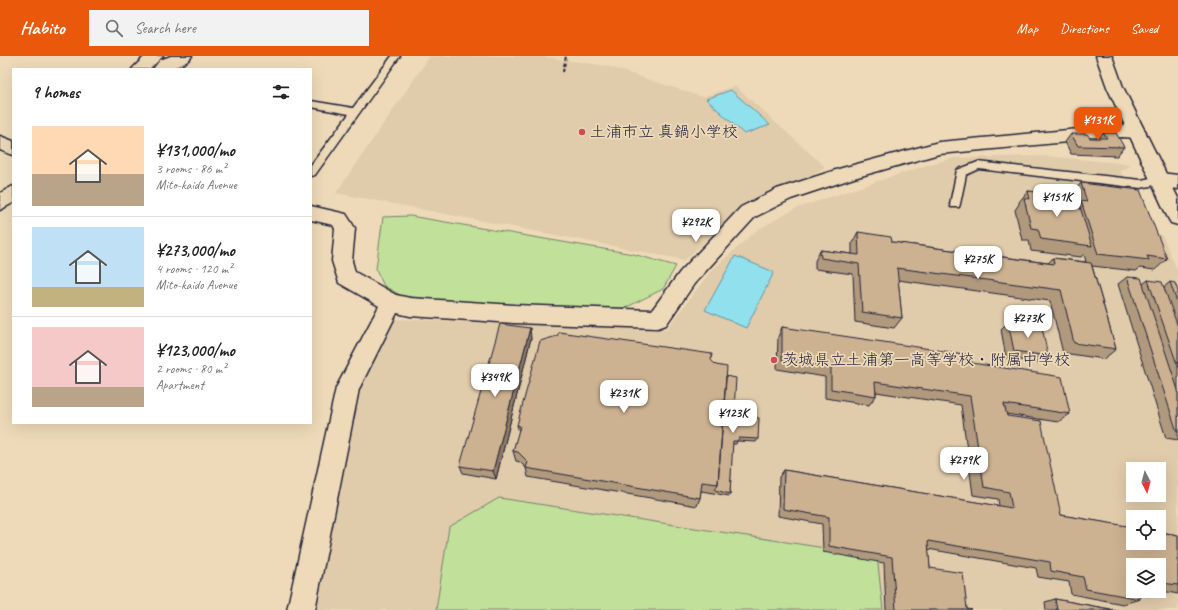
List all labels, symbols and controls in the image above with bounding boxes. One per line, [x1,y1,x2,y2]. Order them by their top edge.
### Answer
search box [89,10,369,46]
text: Habito [20,16,65,40]
icon: search [103,17,125,39]
text: Search here [135,19,196,38]
text: Map [1017,20,1038,37]
text: Directions [1060,20,1109,37]
text: Saved [1131,20,1158,37]
icon: filters [270,81,292,103]
text: 9 homes [32,82,80,103]
pin: ¥131K [1070,107,1126,141]
text: ¥131K [1083,112,1113,128]
place label: 土浦市立 真鍋小学校 [590,122,738,142]
marker: 土浦市立 真鍋小学校 [577,127,587,137]
text: ¥131,000/mo [156,140,235,161]
icon: home [64,142,112,190]
text: 3 rooms · 86 m² [156,161,226,177]
text: Mito-kaido Avenue [156,177,237,193]
pin: ¥151K [1029,184,1085,218]
text: ¥151K [1042,189,1072,205]
pin: ¥292K [668,209,724,243]
text: ¥292K [681,214,711,230]
text: ¥273,000/mo [156,240,235,261]
icon: home [64,243,112,291]
pin: ¥275K [950,246,1006,280]
text: ¥275K [963,251,993,267]
text: 4 rooms · 120 m² [156,261,232,277]
text: Mito-kaido Avenue [156,277,237,293]
pin: ¥273K [1000,305,1056,339]
text: ¥273K [1013,310,1043,326]
text: ¥123,000/mo [156,340,235,361]
icon: home [64,343,112,391]
place label: 茨城県立土浦第一高等学校・附属中学校 [782,350,1070,370]
marker: 茨城県立土浦第一高等学校・附属中学校 [769,355,779,365]
text: 2 rooms · 80 m² [156,361,226,377]
pin: ¥349K [467,364,523,398]
text: ¥349K [480,369,510,385]
text: Apartment [156,377,204,393]
pin: ¥231K [596,380,652,414]
text: ¥231K [609,385,639,401]
pin: ¥123K [705,400,761,434]
text: ¥123K [718,405,748,421]
pin: ¥279K [936,447,992,481]
text: ¥279K [949,452,979,468]
north arrow [1126,462,1166,502]
map controls [1126,462,1166,598]
button: locate [1126,510,1166,550]
button: layers [1126,558,1166,598]

